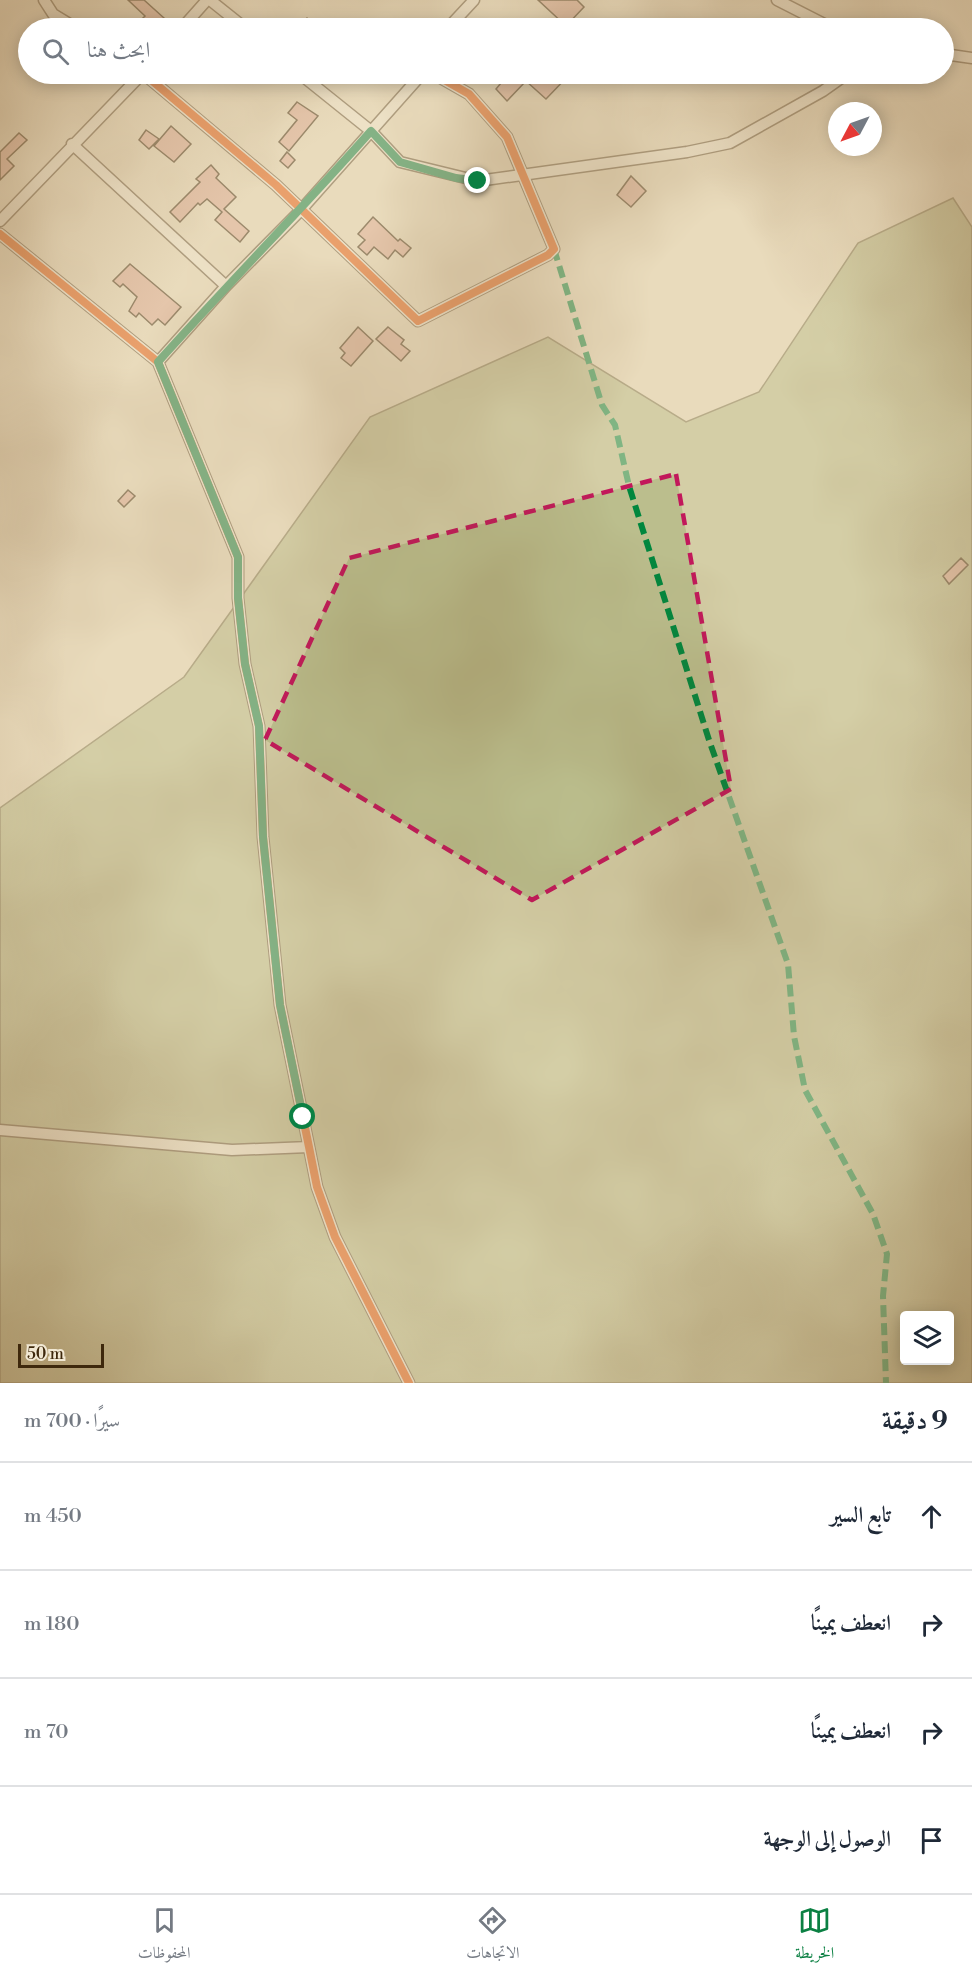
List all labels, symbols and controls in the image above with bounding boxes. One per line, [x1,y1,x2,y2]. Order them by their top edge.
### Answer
search box [18,18,954,84]
icon: search [39,35,72,68]
text: ابحث هنا [87,37,150,64]
north arrow [828,102,882,156]
route end [464,167,490,193]
route start [289,1103,315,1129]
map controls [900,1311,954,1365]
button: layers [900,1311,954,1365]
scale bar [18,1341,104,1368]
text: 50 m [27,1344,64,1364]
text: 9 دقيقة [882,1405,948,1437]
text: سيرًا · 700 m [24,1409,120,1434]
icon: ahead [915,1500,948,1533]
text: تابع السير [830,1502,891,1529]
text: 450 m [24,1504,82,1529]
icon: right [915,1608,948,1641]
text: انعطف يمينًا [811,1610,891,1637]
text: 180 m [24,1612,79,1637]
icon: right [915,1716,948,1749]
text: انعطف يمينًا [811,1718,891,1745]
text: 70 m [24,1720,69,1745]
icon: arrive [915,1824,948,1857]
text: الوصول إلى الوجهة [763,1826,891,1853]
tab: المحفوظات [138,1904,191,1968]
tab: الاتجاهات [466,1904,520,1968]
tab: الخريطة [795,1904,834,1968]

